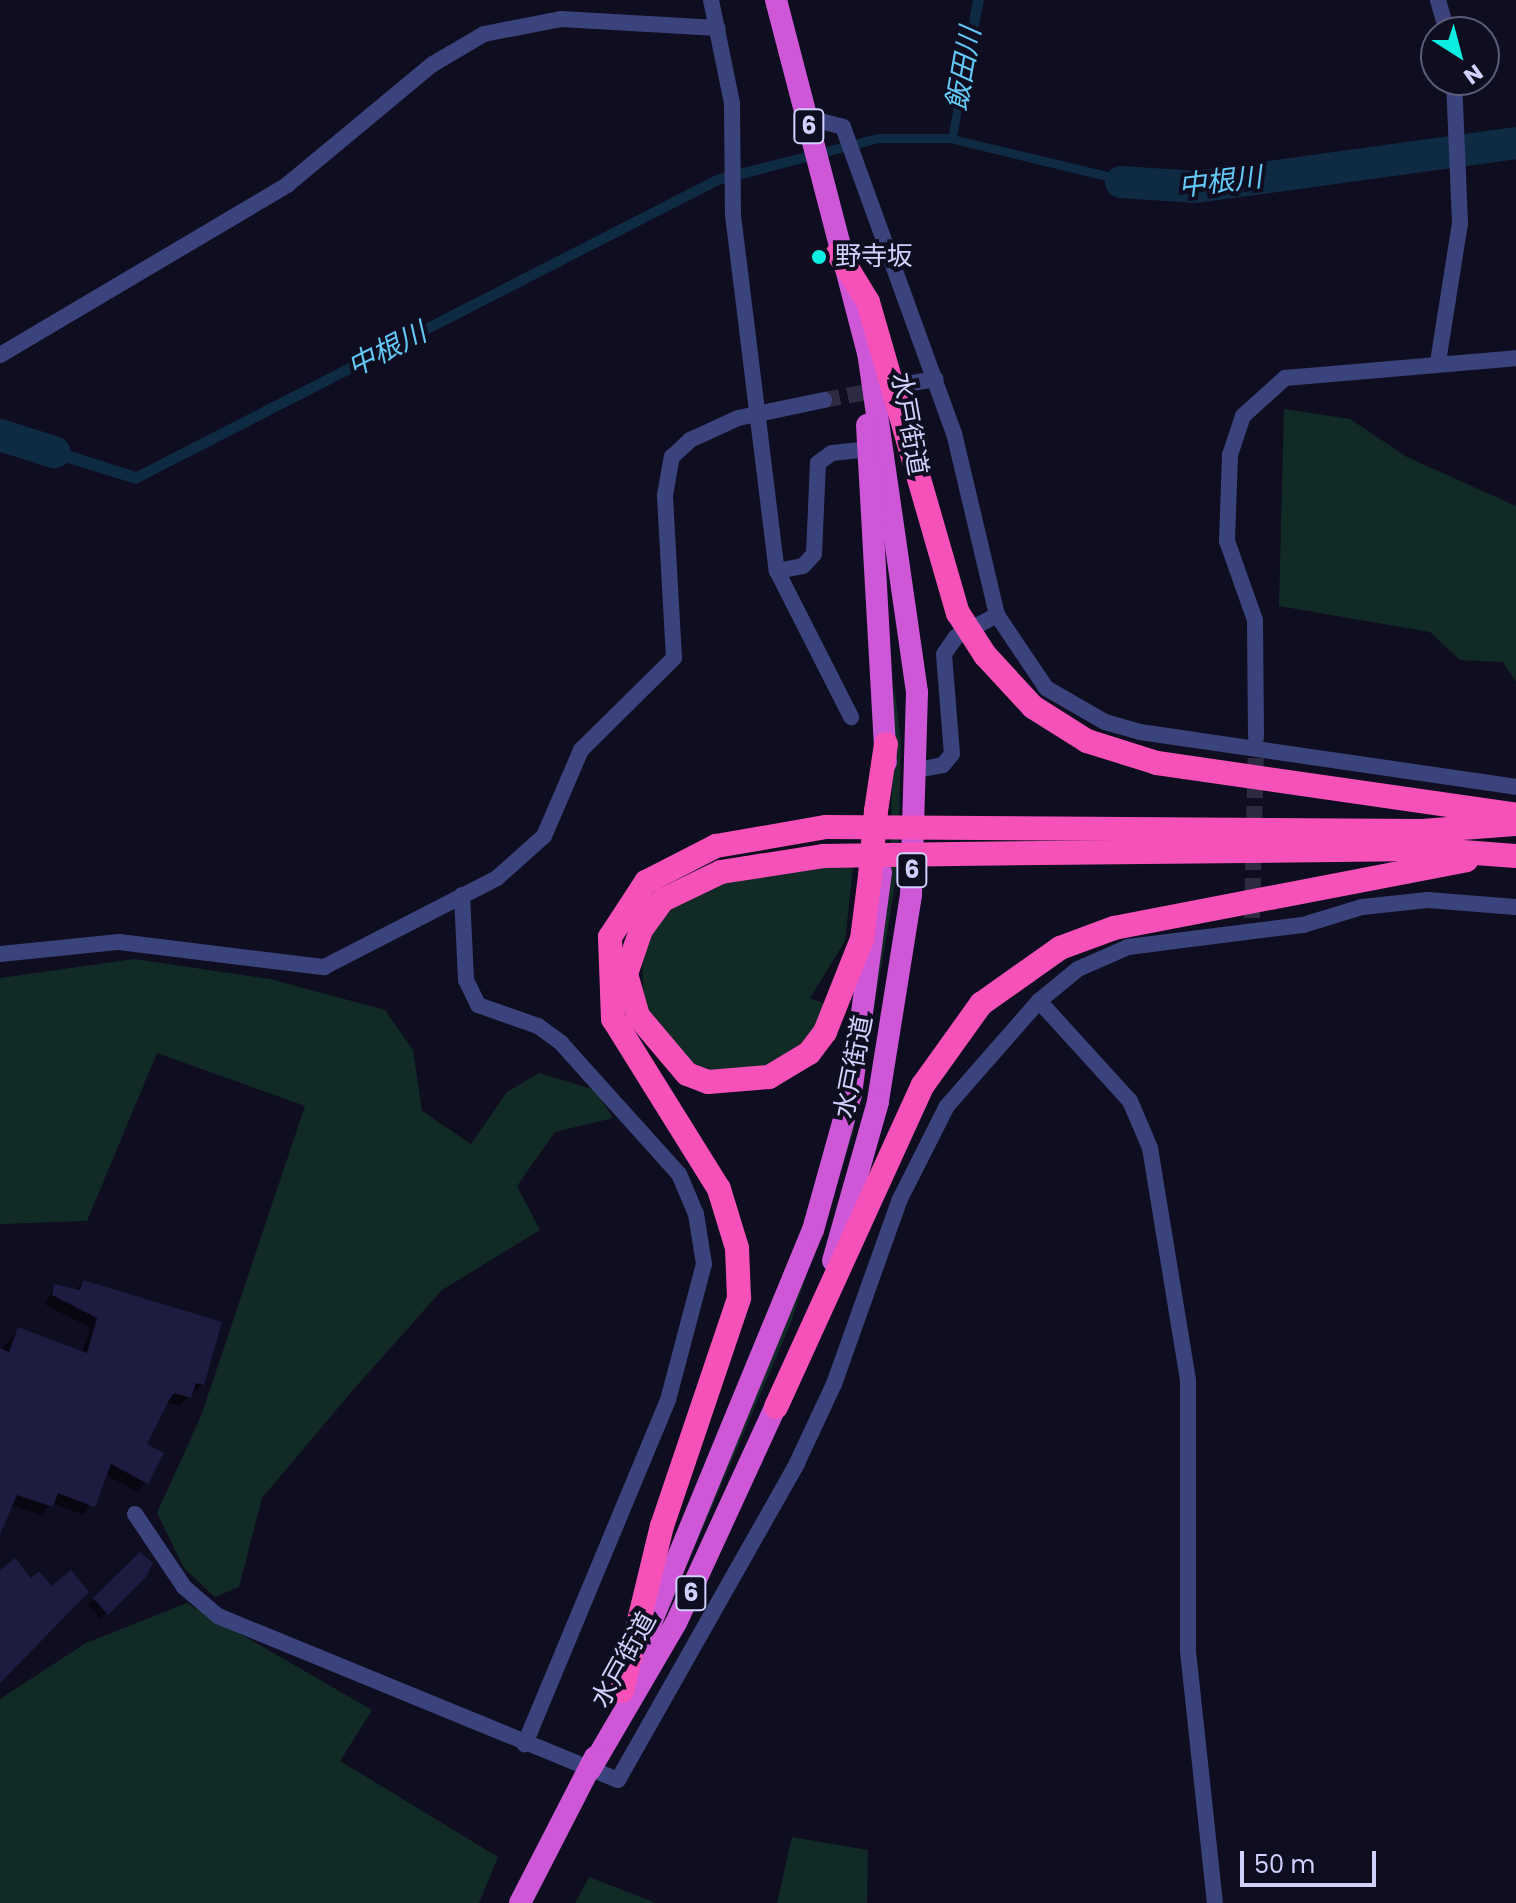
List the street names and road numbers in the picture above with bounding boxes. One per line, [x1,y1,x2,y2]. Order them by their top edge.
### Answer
road number: 6 [793,106,825,146]
street label: 水戸街道 [885,370,933,478]
road number: 6 [896,850,928,890]
street label: 水戸街道 [829,1013,879,1121]
road number: 6 [675,1573,707,1613]
street label: 水戸街道 [585,1607,663,1713]

